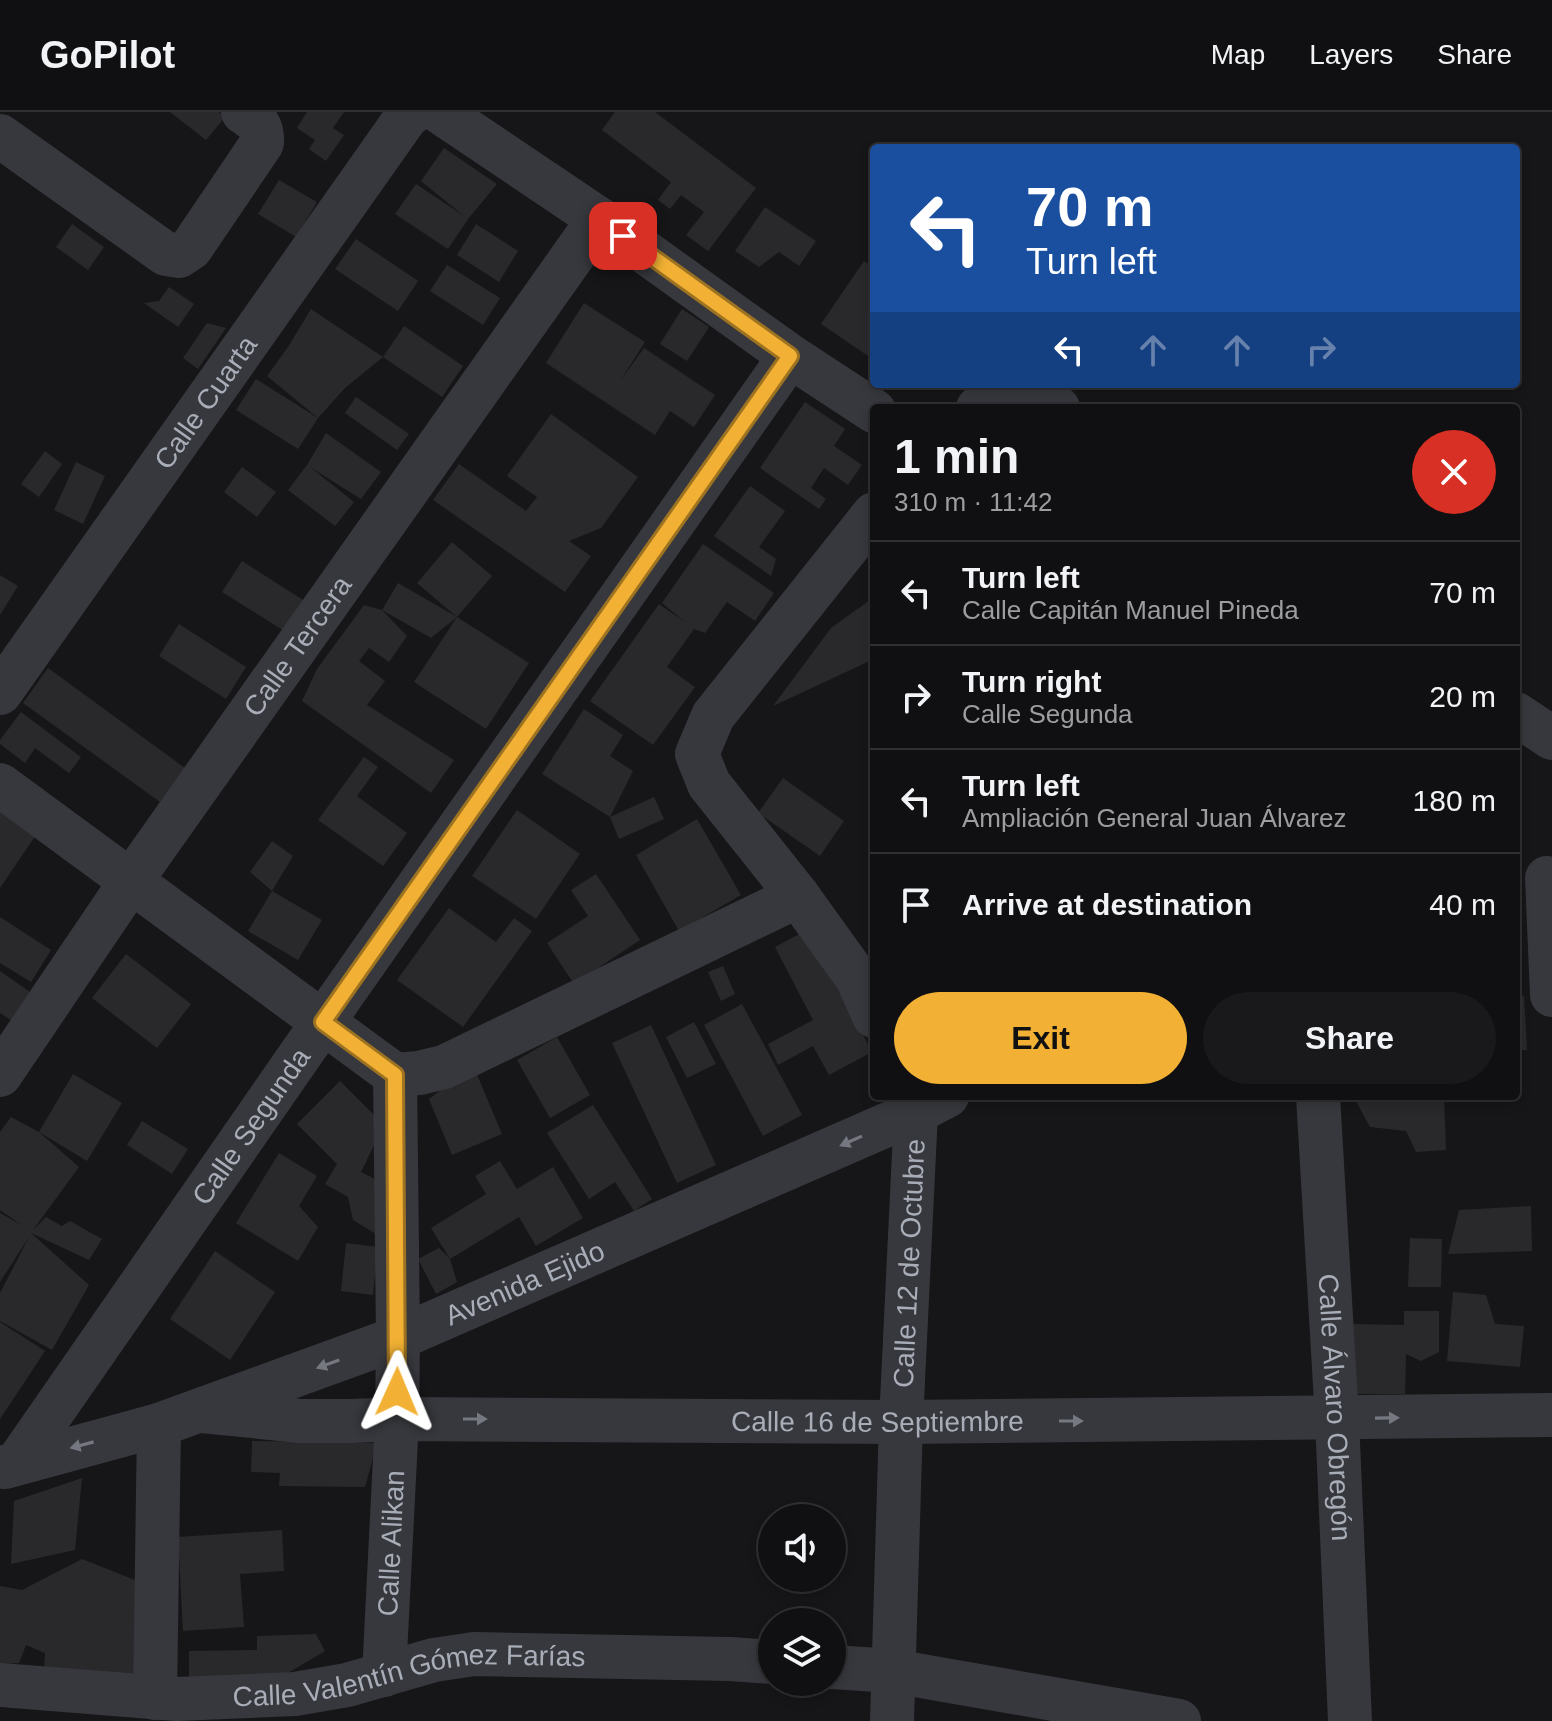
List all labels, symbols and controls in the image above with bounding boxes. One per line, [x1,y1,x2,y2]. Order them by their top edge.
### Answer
text: GoPilot [40,34,175,76]
text: Map [1211,39,1265,70]
text: Layers [1309,39,1393,70]
text: Share [1437,39,1512,70]
text: 70 m [1026,175,1154,238]
icon: left [894,176,998,280]
pin [589,202,657,270]
icon: arrive [601,214,645,258]
text: Turn left [1026,241,1157,282]
icon: left [1047,328,1091,372]
icon: ahead [1131,328,1175,372]
icon: ahead [1215,328,1259,372]
icon: right [1299,328,1343,372]
street label: Calle Cuarta [148,329,263,475]
text: 1 min [894,430,1019,483]
button: close [1412,430,1496,514]
text: 310 m · 11:42 [894,487,1053,517]
text: Turn left [962,561,1080,594]
street label: Calle Tercera [237,569,358,722]
icon: left [894,571,938,615]
text: 70 m [1429,576,1496,609]
text: Calle Capitán Manuel Pineda [962,595,1299,625]
text: Turn right [962,665,1101,698]
icon: right [894,675,938,719]
text: 20 m [1429,680,1496,713]
text: Calle Segunda [962,699,1133,729]
text: Turn left [962,769,1080,802]
icon: left [894,779,938,823]
text: 180 m [1413,784,1496,817]
text: Ampliación General Juan Álvarez [962,803,1346,833]
icon: arrive [894,883,938,927]
text: Arrive at destination [962,888,1252,921]
text: 40 m [1429,888,1496,921]
button: Exit [894,992,1187,1084]
button: Share [1203,992,1496,1084]
street label: Calle Segunda [186,1041,316,1210]
one-way arrow [839,1134,863,1147]
street label: Calle 12 de Octubre [887,1138,930,1388]
street label: Avenida Ejido [440,1234,609,1331]
street label: Calle Álvaro Obregón [1313,1273,1358,1542]
position arrow [355,1350,439,1434]
one-way arrow [316,1358,340,1371]
street label: Calle 16 de Septiembre [731,1405,1024,1438]
one-way arrow [1375,1412,1400,1424]
one-way arrow [463,1413,488,1426]
one-way arrow [1059,1415,1084,1427]
one-way arrow [69,1440,94,1452]
street label: Calle Alikan [372,1469,410,1617]
map controls [758,1504,846,1696]
button: sound [758,1504,846,1592]
button: layers [758,1608,846,1696]
street label: Calle Valentín Gómez Farías [232,1638,586,1712]

